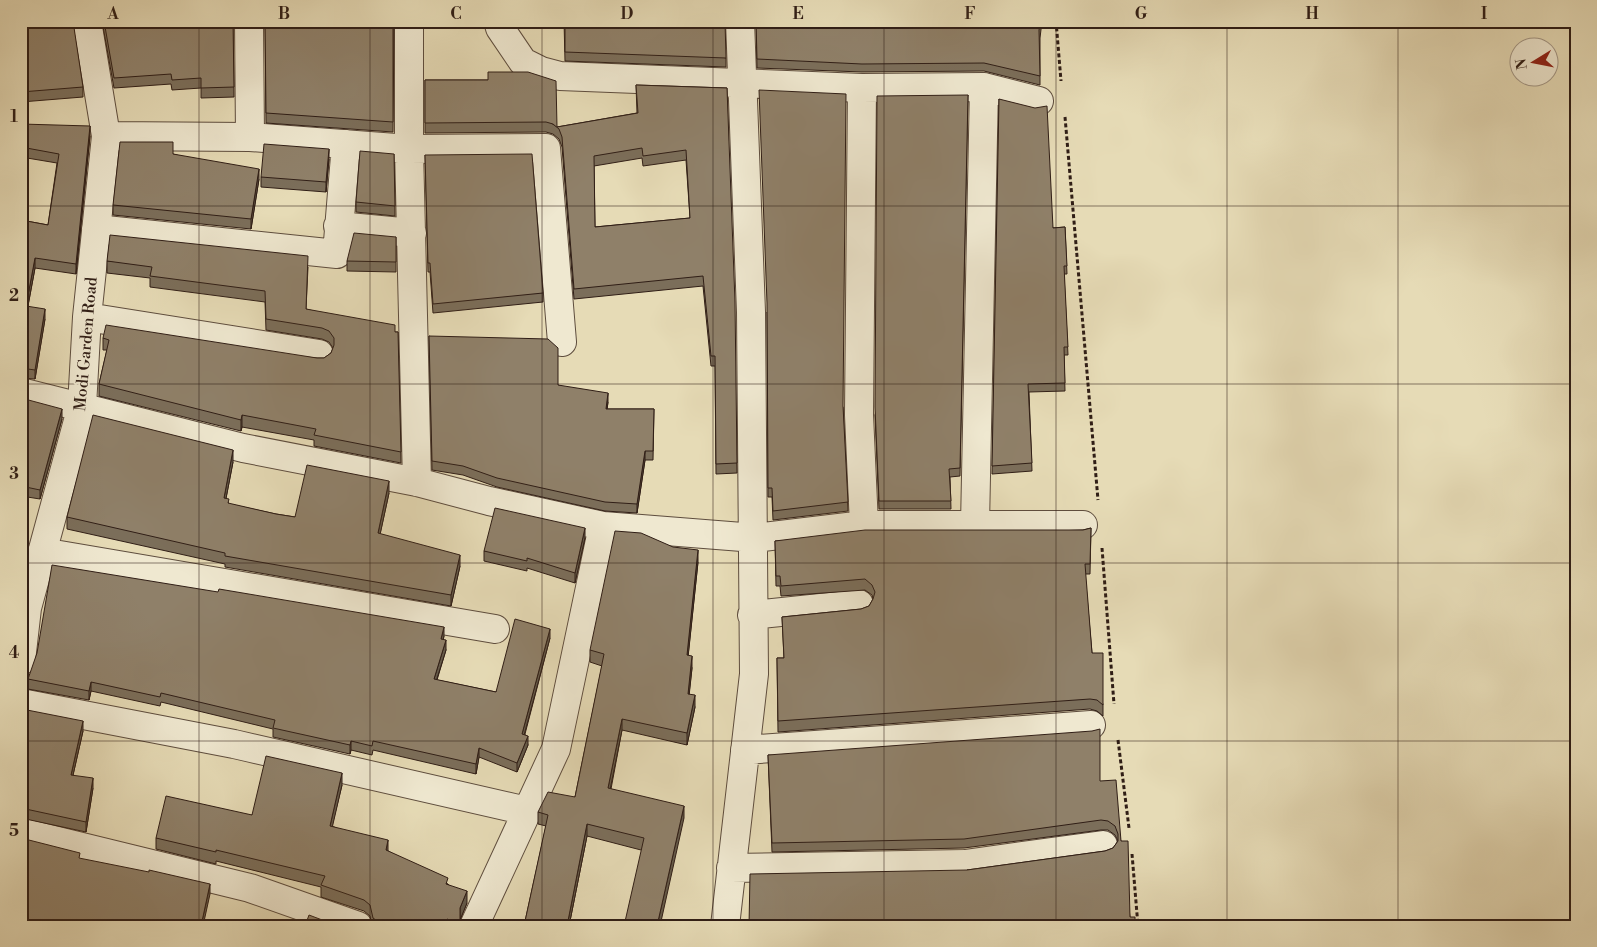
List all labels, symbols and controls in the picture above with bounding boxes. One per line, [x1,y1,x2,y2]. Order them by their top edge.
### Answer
text: A [106,4,119,24]
text: B [278,4,290,24]
text: C [450,4,462,24]
text: D [621,4,634,24]
text: E [792,4,804,24]
text: F [964,4,976,24]
text: G [1135,4,1148,24]
text: H [1305,4,1319,24]
text: I [1481,4,1487,24]
north arrow [1510,38,1560,88]
text: N [1512,57,1532,71]
text: 1 [10,107,18,127]
street label: Modi Garden Road [70,276,102,412]
text: 2 [9,286,19,306]
text: 3 [9,464,19,484]
text: 4 [9,643,20,663]
text: 5 [9,821,19,841]

